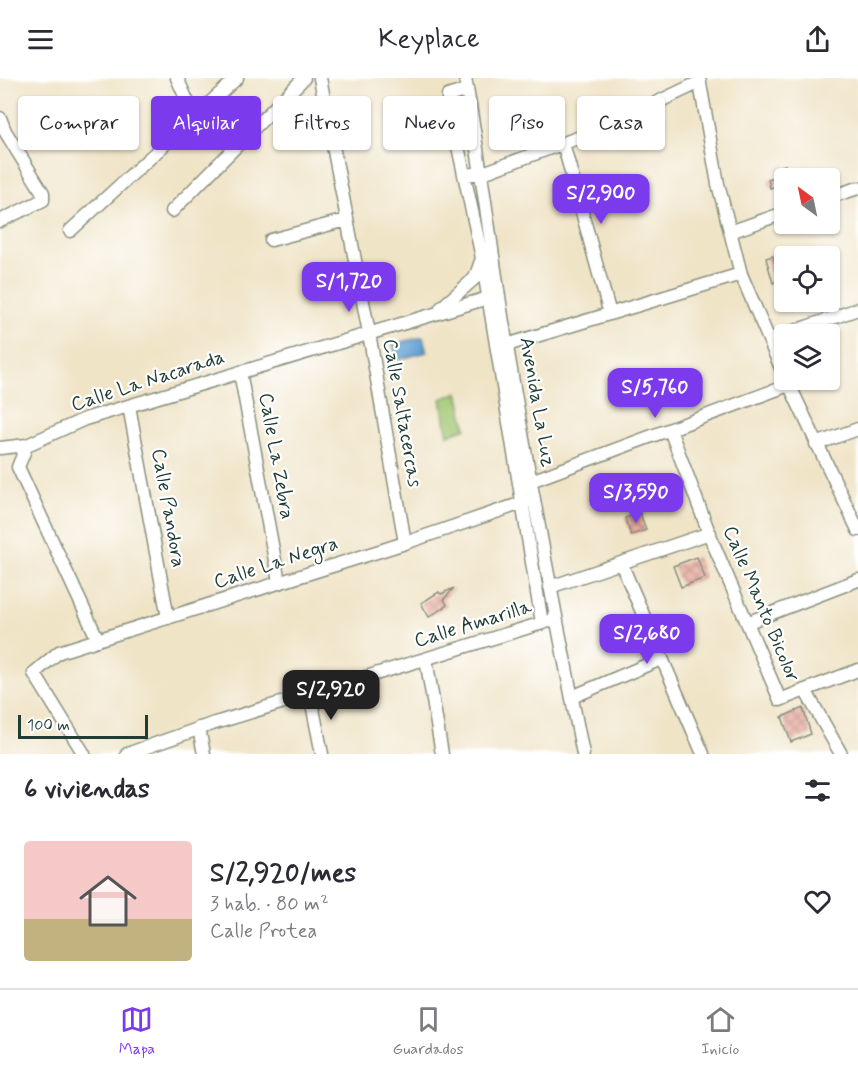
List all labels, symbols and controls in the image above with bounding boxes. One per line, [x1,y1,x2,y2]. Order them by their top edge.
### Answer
text: Keyplace [378,22,480,57]
icon: menu [24,23,57,56]
icon: share [801,23,834,56]
chip: Comprar [18,96,139,150]
chip: Alquilar [151,96,261,150]
chip: Filtros [273,96,371,150]
chip: Nuevo [383,96,477,150]
chip: Piso [489,96,565,150]
chip: Casa [577,96,665,150]
north arrow [774,168,840,234]
map controls [774,168,840,390]
pin: S/2,900 [546,174,656,225]
text: S/2,900 [566,180,636,207]
button: locate [774,246,840,312]
pin: S/1,720 [294,262,404,313]
text: S/1,720 [316,268,382,295]
button: layers [774,324,840,390]
street label: Avenida La Luz [512,335,562,469]
street label: Calle Saltacercas [376,337,428,490]
street label: Calle La Nacarada [68,343,228,419]
pin: S/5,760 [600,368,710,419]
text: S/5,760 [622,374,688,401]
street label: Calle La Zebra [252,391,300,521]
street label: Calle Pandora [144,447,192,569]
pin: S/3,590 [581,473,691,524]
text: S/3,590 [603,479,669,506]
street label: Calle Manto Bicolor [716,522,806,686]
street label: Calle La Negra [210,530,342,597]
street label: Calle Amarilla [411,593,536,655]
pin: S/2,680 [592,614,702,665]
text: S/2,680 [614,620,680,647]
pin: S/2,920 [276,670,386,721]
text: S/2,920 [297,676,365,703]
scale bar [18,712,148,740]
text: 100 m [27,715,70,736]
text: 6 viviendas [24,773,150,807]
icon: filters [801,774,834,807]
text: S/2,920/mes [210,857,356,891]
icon: home [72,865,144,937]
icon: heart [801,885,834,918]
text: 3 hab. · 80 m² [210,891,329,918]
text: Calle Protea [210,918,317,945]
tab: Mapa [119,1003,155,1060]
tab: Guardados [393,1003,464,1060]
tab: Inicio [701,1003,739,1060]

